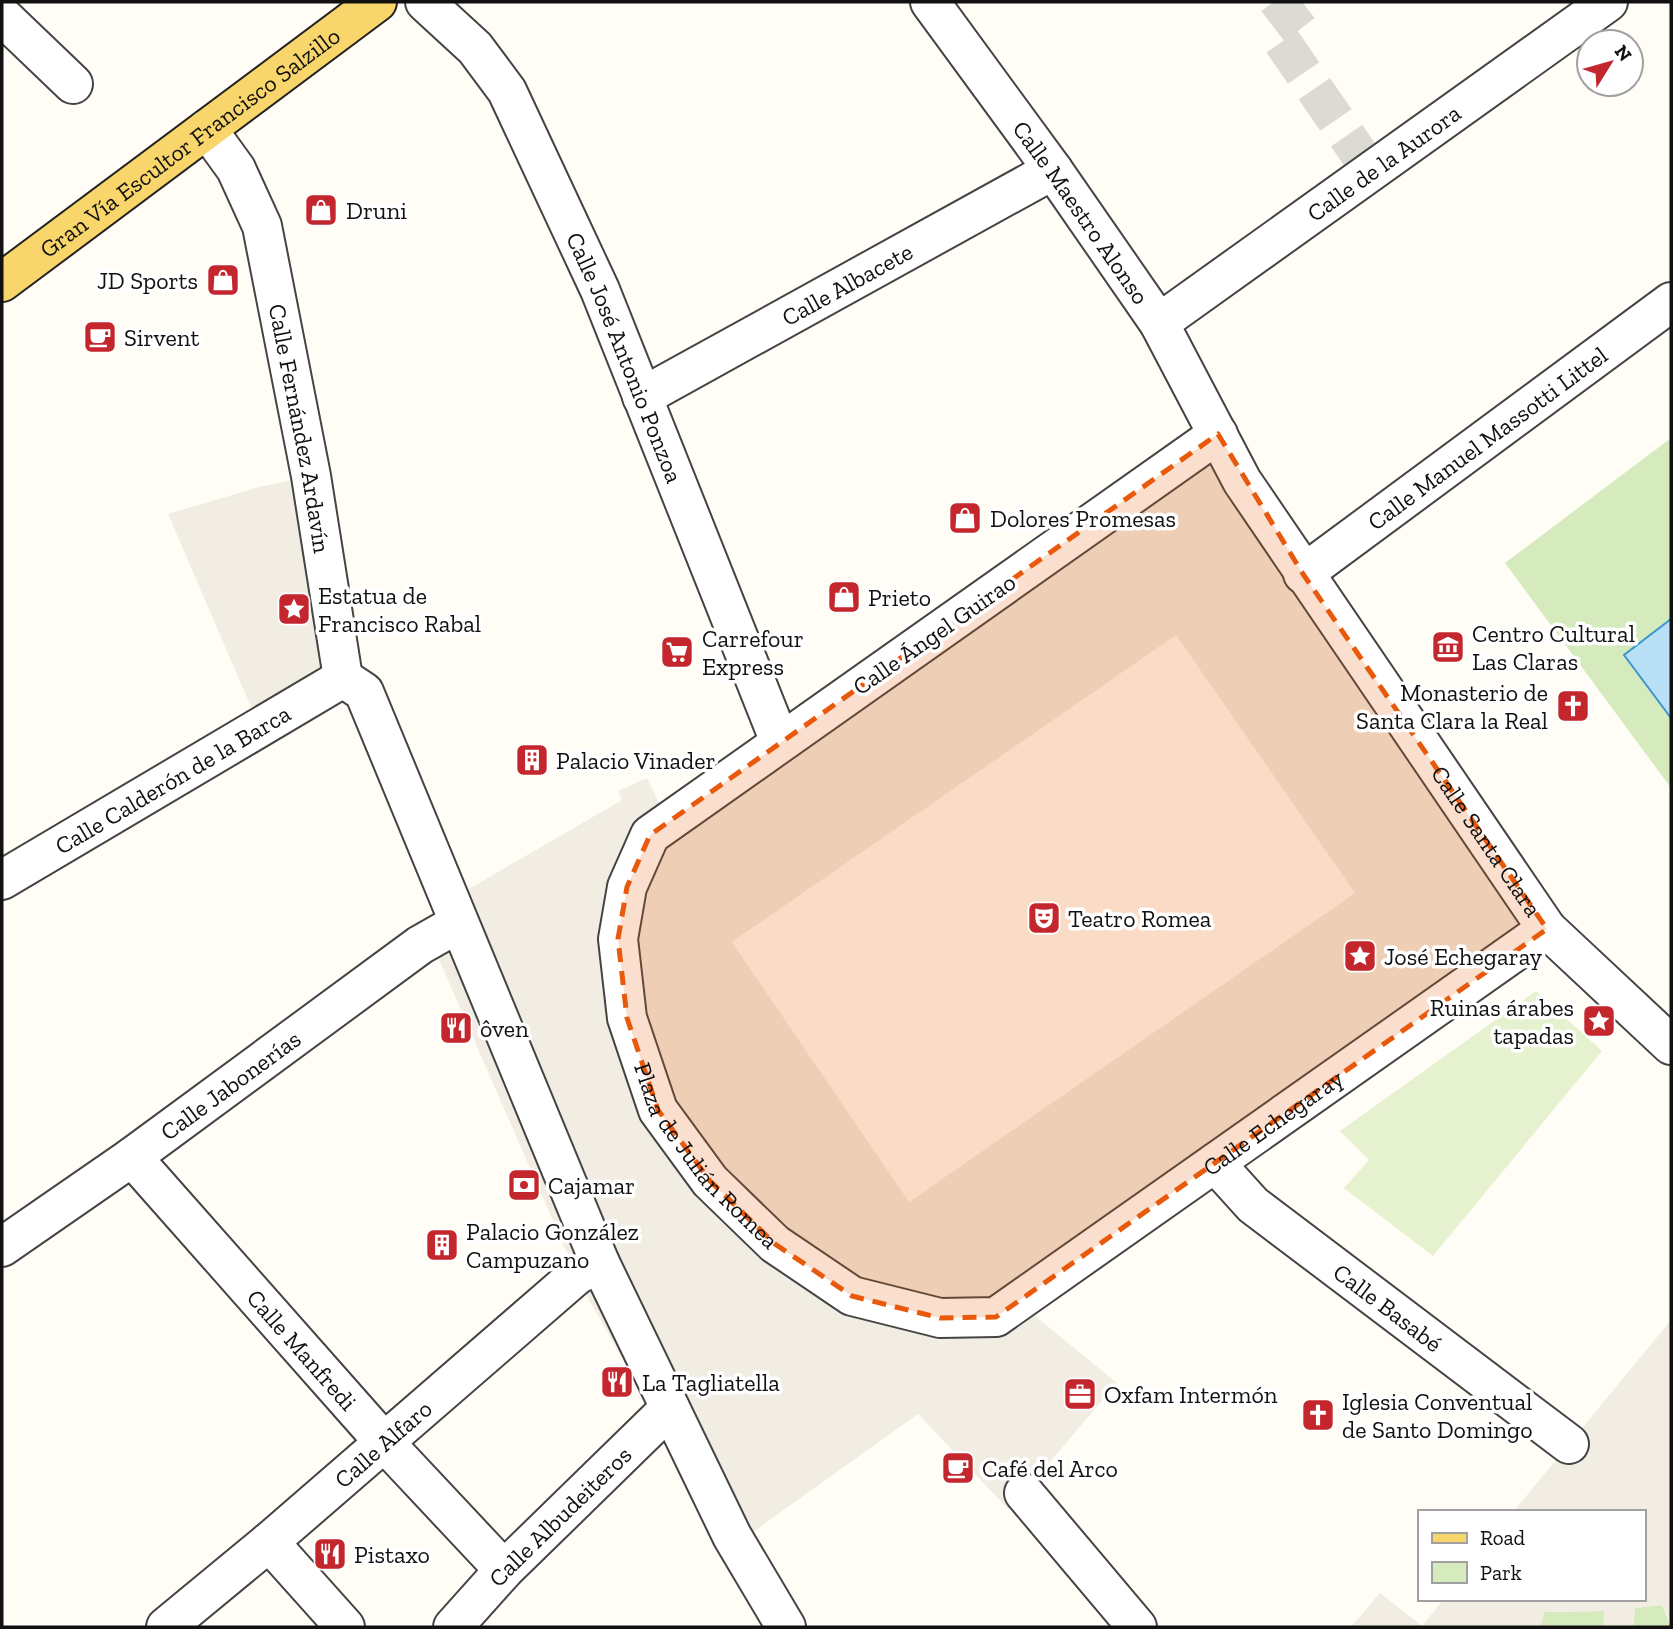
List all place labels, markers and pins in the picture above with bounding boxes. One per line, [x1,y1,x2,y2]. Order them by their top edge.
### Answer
shop icon: Druni [302,191,340,229]
place label: Druni [346,196,407,225]
shop icon: JD Sports [204,261,242,299]
place label: JD Sports [97,266,198,295]
cafe icon: Sirvent [81,318,119,356]
place label: Sirvent [124,323,199,352]
shop icon: Dolores Promesas [946,499,984,537]
place label: Dolores Promesas [990,504,1176,533]
shop icon: Prieto [825,578,863,616]
place label: Estatua de Francisco Rabal [318,581,481,638]
place label: Prieto [868,583,931,612]
place icon: Estatua de Francisco Rabal [275,590,313,628]
place label: Centro Cultural Las Claras [1472,619,1635,676]
place label: Carrefour Express [702,624,804,681]
museum icon: Centro Cultural Las Claras [1429,628,1467,666]
supermarket icon: Carrefour Express [658,633,696,671]
place label: Monasterio de Santa Clara la Real [1356,678,1548,735]
church icon: Monasterio de Santa Clara la Real [1554,687,1592,725]
building icon: Palacio Vinader [513,741,551,779]
place label: Palacio Vinader [556,746,716,775]
theatre icon: Teatro Romea [1025,899,1063,937]
place label: Teatro Romea [1068,904,1212,933]
place icon: José Echegaray [1341,937,1379,975]
place label: José Echegaray [1384,942,1543,971]
place label: Ruinas árabes tapadas [1430,993,1574,1050]
place icon: Ruinas árabes tapadas [1580,1002,1618,1040]
restaurant icon: ôven [437,1009,475,1047]
place label: ôven [480,1014,529,1043]
bank icon: Cajamar [505,1166,543,1204]
place label: Cajamar [548,1171,635,1200]
place label: Palacio González Campuzano [466,1217,639,1274]
building icon: Palacio González Campuzano [423,1226,461,1264]
restaurant icon: La Tagliatella [598,1363,636,1401]
place label: La Tagliatella [642,1368,780,1397]
office icon: Oxfam Intermón [1061,1375,1099,1413]
place label: Oxfam Intermón [1104,1380,1278,1409]
place label: Iglesia Conventual de Santo Domingo [1342,1387,1533,1444]
church icon: Iglesia Conventual de Santo Domingo [1299,1396,1337,1434]
cafe icon: Café del Arco [939,1449,977,1487]
place label: Café del Arco [982,1454,1118,1483]
restaurant icon: Pistaxo [311,1535,349,1573]
place label: Pistaxo [354,1540,430,1569]

